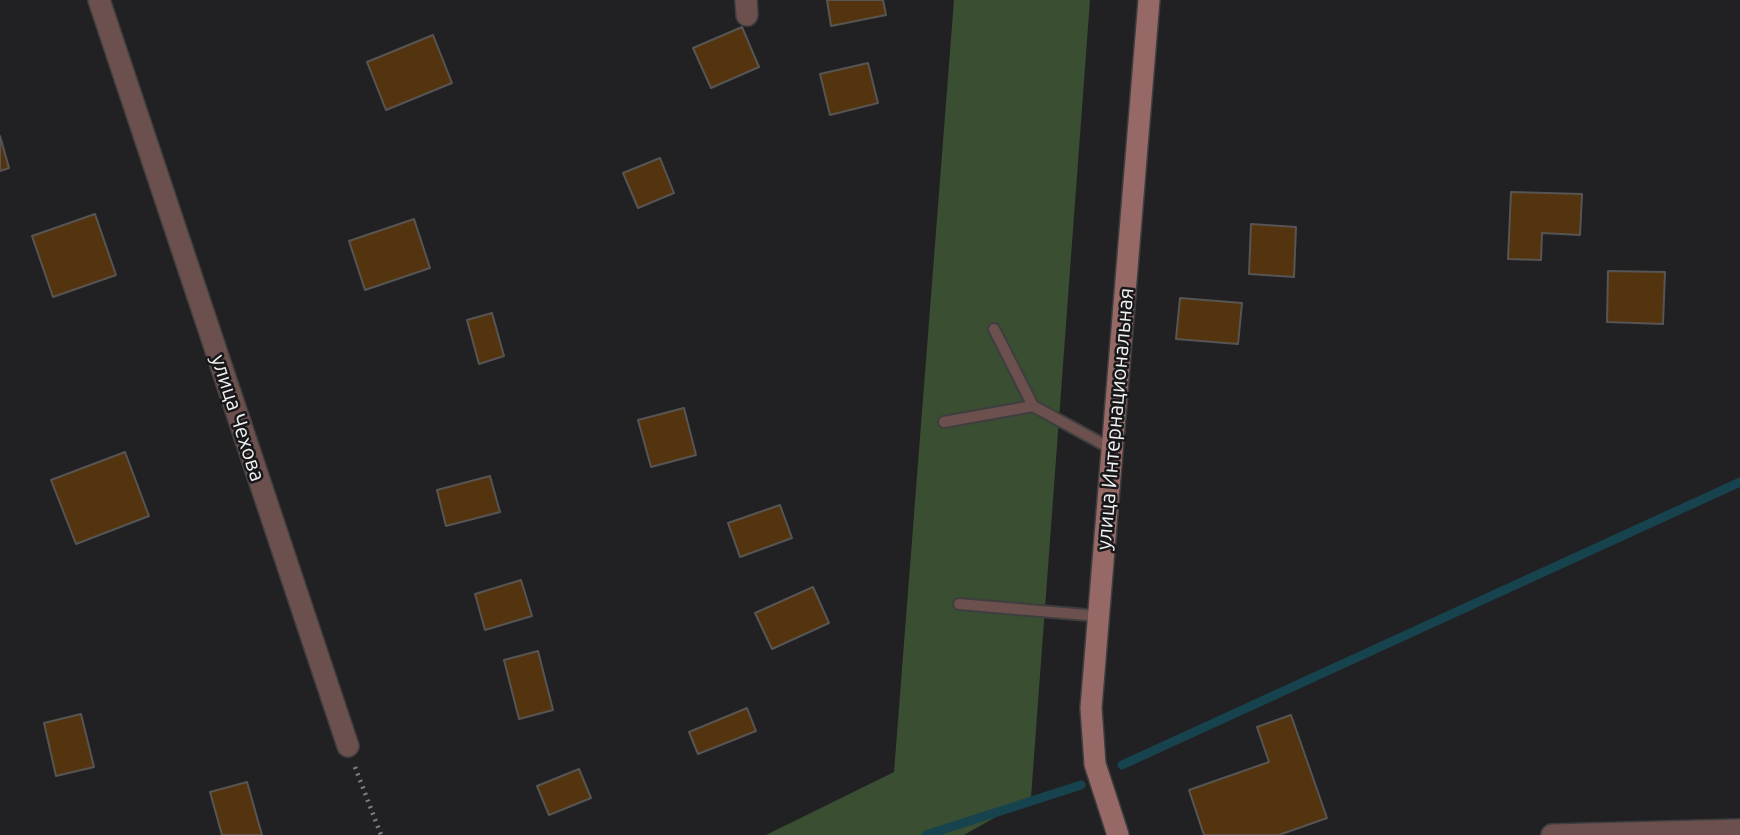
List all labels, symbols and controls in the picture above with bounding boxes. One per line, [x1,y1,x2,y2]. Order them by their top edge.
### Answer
street label: улица Интернациональная [1091,287,1139,551]
street label: улица Чехова [206,351,270,485]

